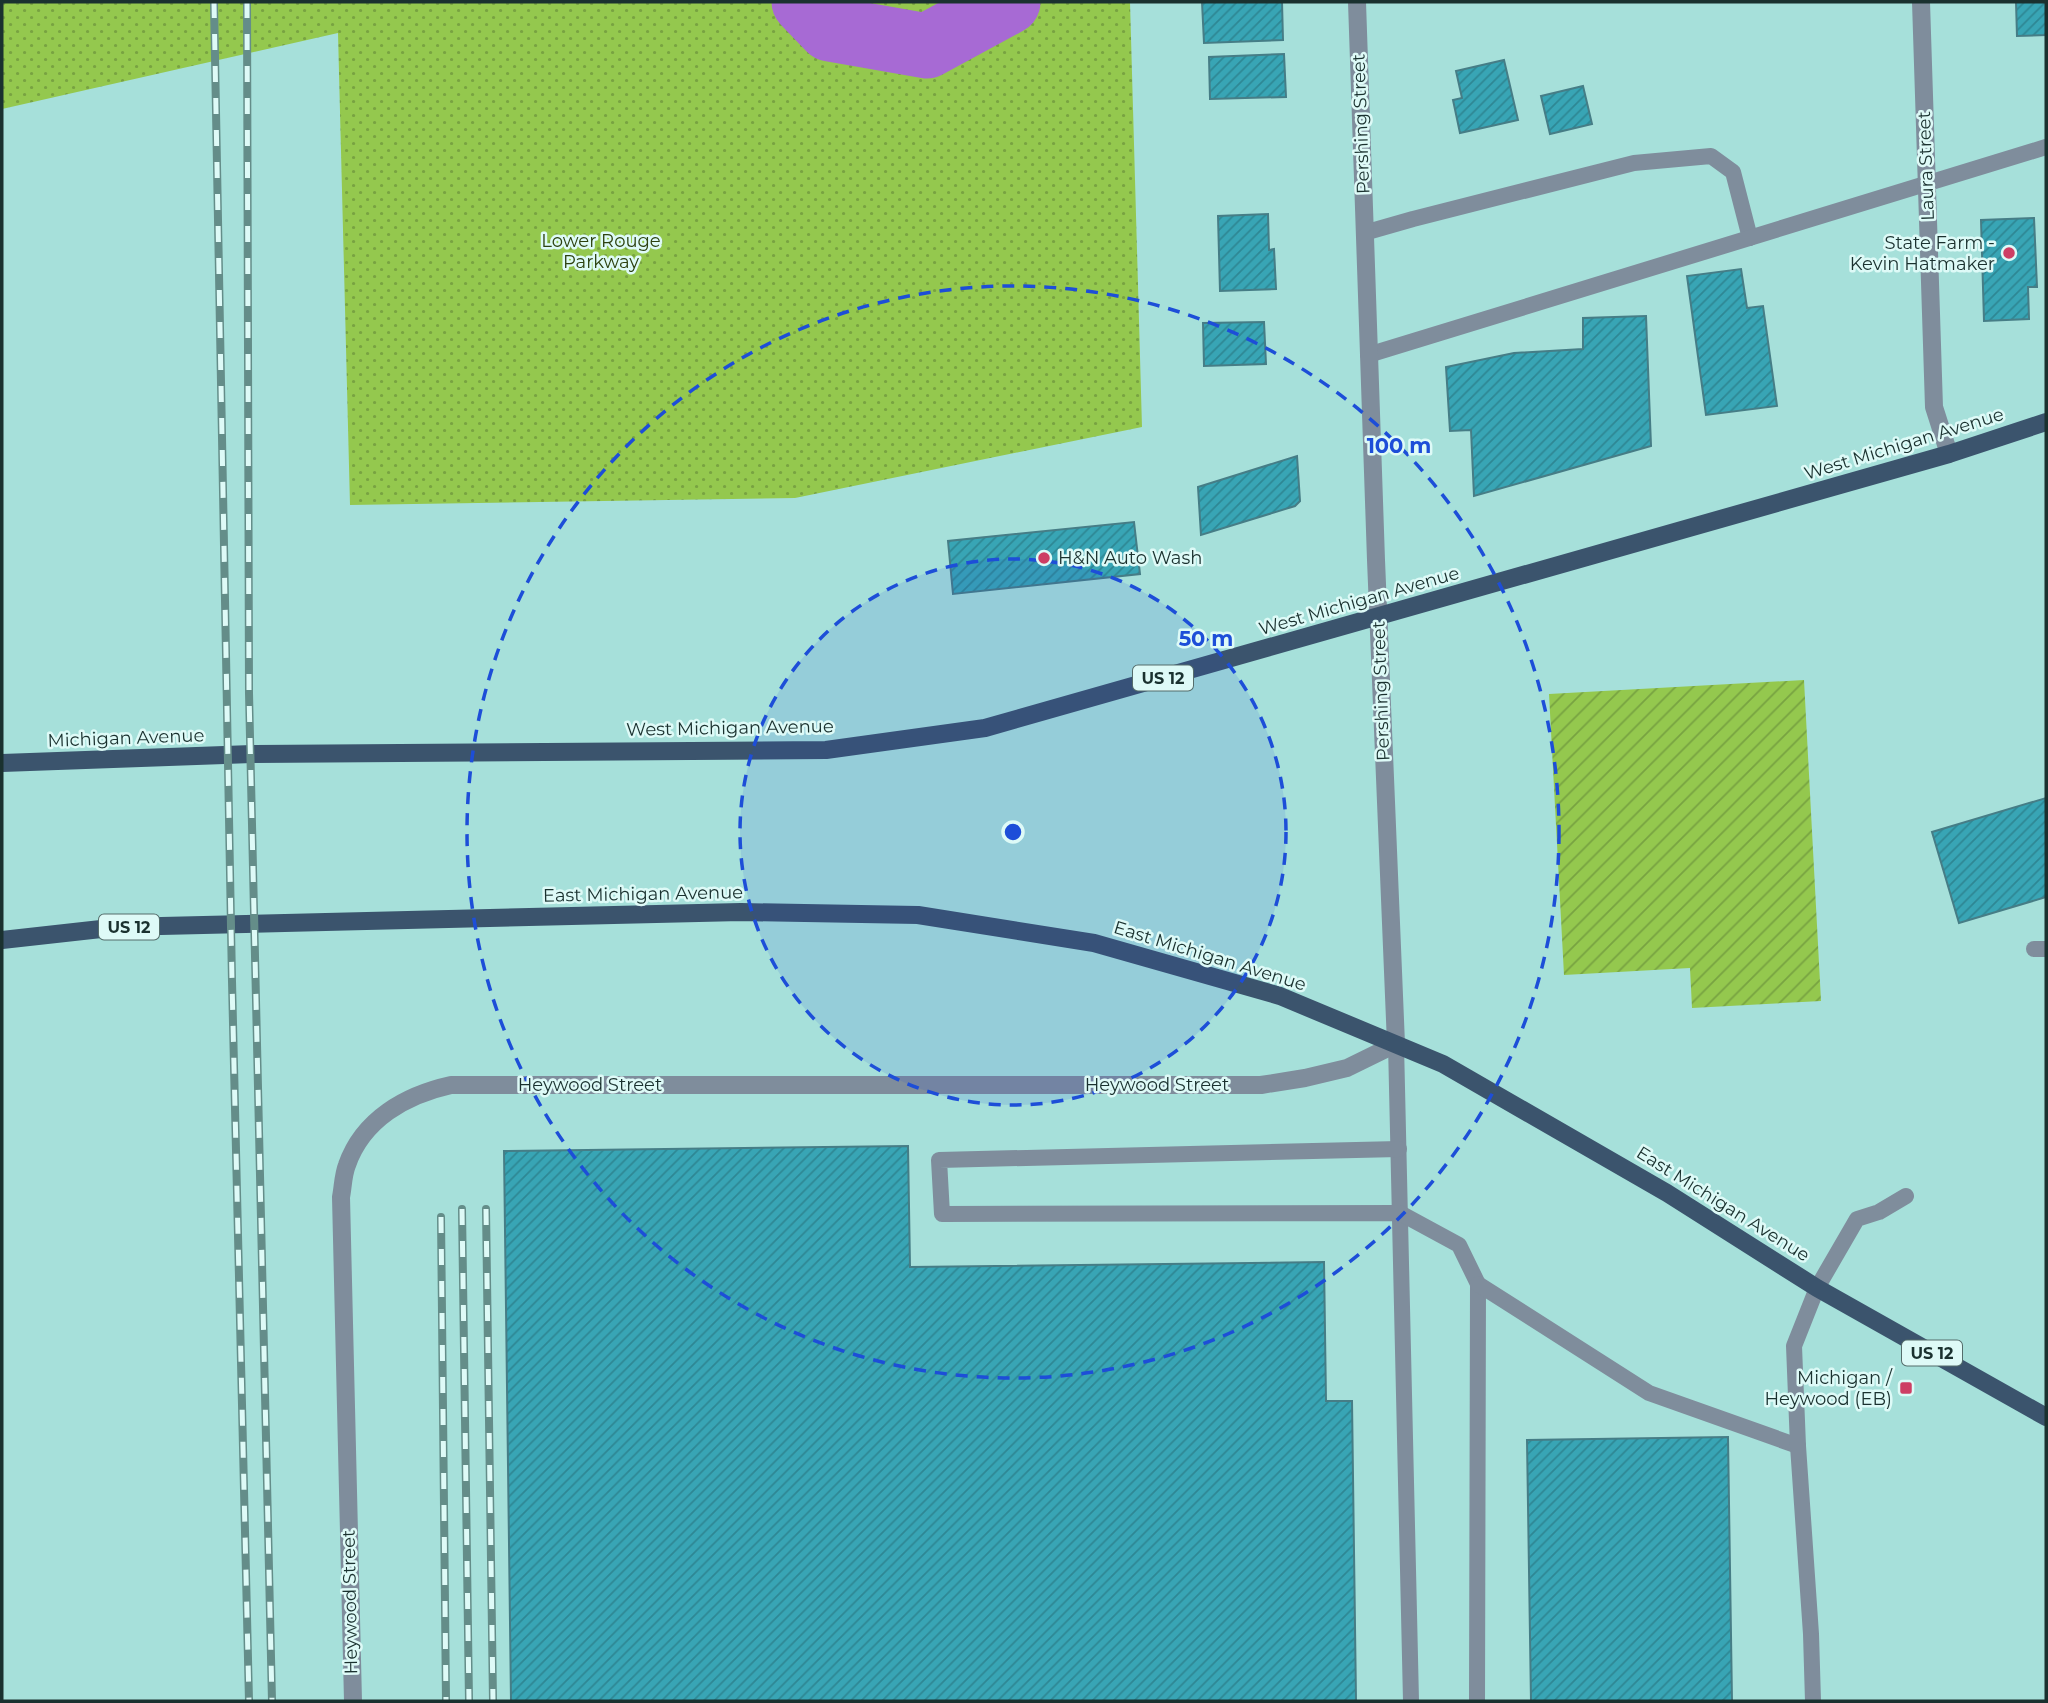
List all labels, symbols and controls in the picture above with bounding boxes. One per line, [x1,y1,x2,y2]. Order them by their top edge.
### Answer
street label: Pershing Street [1348,54,1374,194]
street label: Laura Street [1913,111,1939,221]
park label: Lower Rouge Parkway [541,230,661,273]
place label: State Farm - Kevin Hatmaker [1850,232,1995,275]
marker: State Farm - Kevin Hatmaker [2001,245,2017,261]
street label: West Michigan Avenue [1802,403,2007,485]
text: 100 m [1367,433,1431,458]
place label: H&N Auto Wash [1058,547,1202,569]
marker: H&N Auto Wash [1036,550,1052,566]
street label: West Michigan Avenue [1256,562,1462,640]
street label: Pershing Street [1368,621,1394,761]
text: 50 m [1179,626,1233,651]
road number: US 12 [1133,666,1193,691]
street label: West Michigan Avenue [626,715,834,741]
street label: Michigan Avenue [47,724,205,752]
centre of rings [1001,820,1025,844]
street label: East Michigan Avenue [543,881,743,907]
road number: US 12 [99,914,159,939]
street label: East Michigan Avenue [1111,916,1309,996]
street label: Heywood Street [518,1074,662,1096]
street label: Heywood Street [1085,1074,1229,1096]
street label: East Michigan Avenue [1632,1142,1814,1266]
road number: US 12 [1902,1340,1962,1366]
place label: Michigan / Heywood (EB) [1764,1367,1893,1410]
marker: Michigan / Heywood (EB) [1898,1380,1914,1396]
street label: Heywood Street [338,1530,362,1674]

